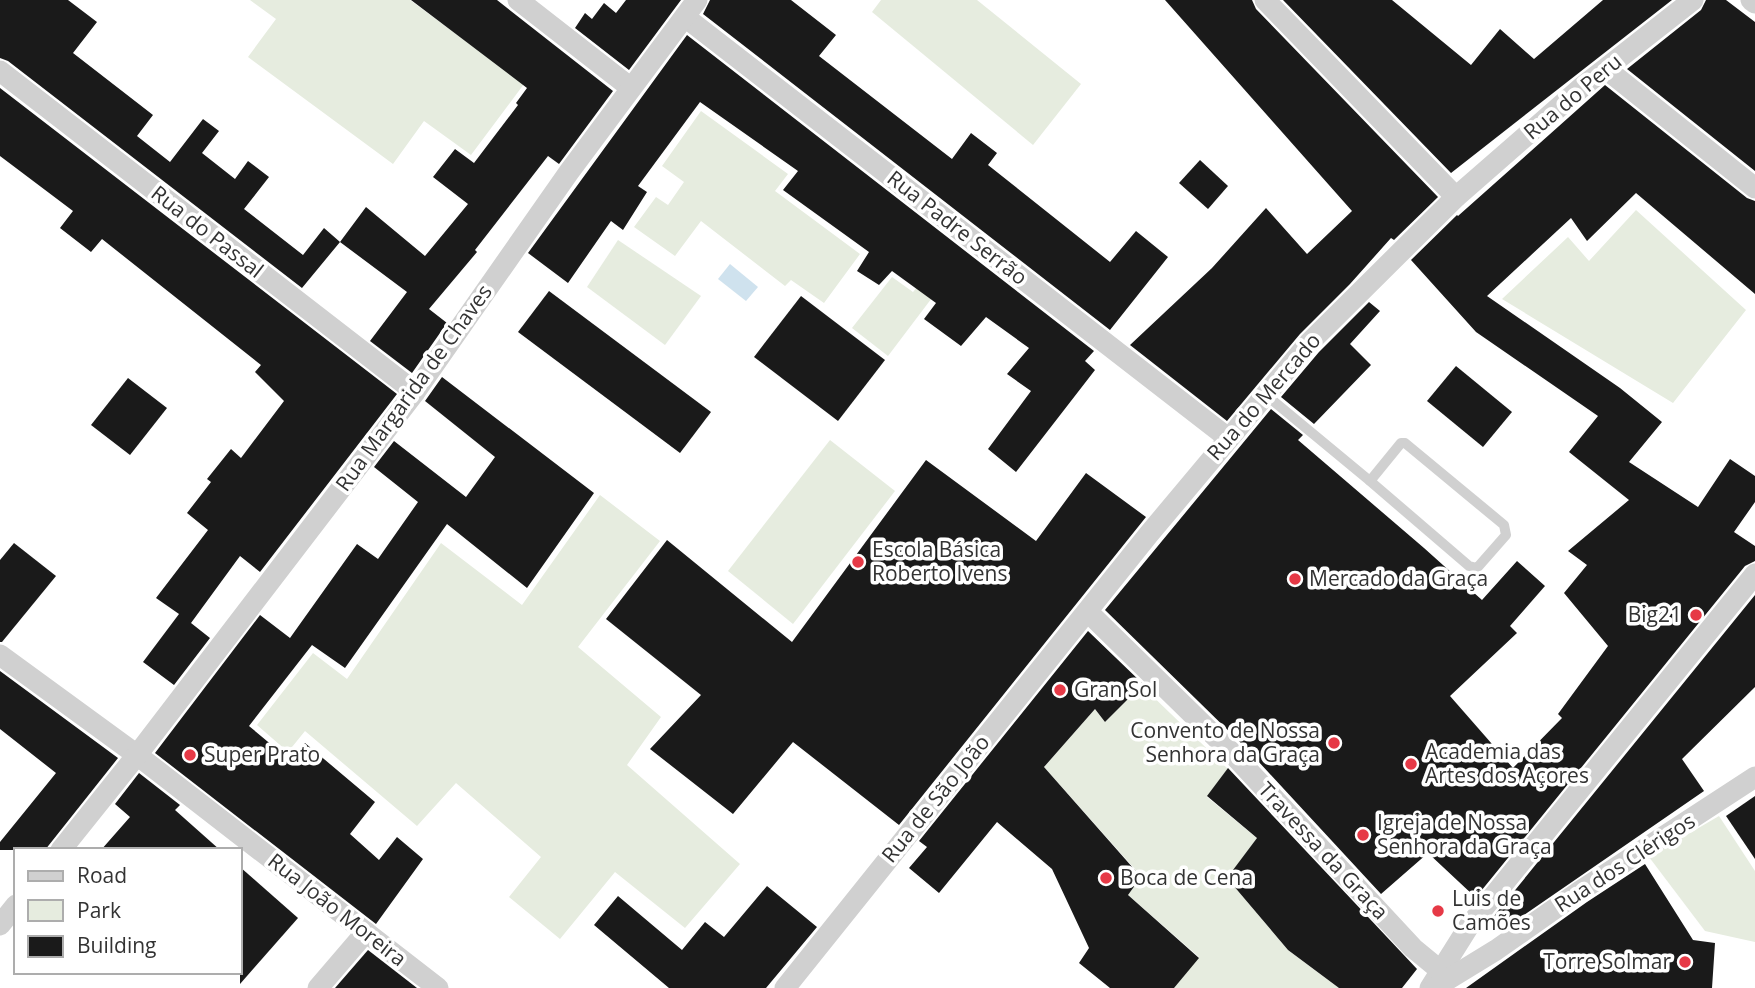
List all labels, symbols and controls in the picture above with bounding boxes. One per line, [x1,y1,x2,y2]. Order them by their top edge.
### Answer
street label: Rua do Peru [1517,47,1627,145]
street label: Rua Padre Serrão [882,164,1033,291]
street label: Rua do Passal [146,179,269,284]
street label: Rua Margarida de Chaves [329,278,498,496]
street label: Rua do Mercado [1200,327,1326,466]
place label: Escola Básica Roberto Ivens [872,535,1007,587]
marker: Escola Básica Roberto Ivens [850,554,866,570]
place label: Mercado da Graça [1309,564,1488,592]
marker: Mercado da Graça [1287,571,1303,587]
place label: Big21 [1628,600,1682,628]
marker: Big21 [1688,607,1704,623]
place label: Gran Sol [1074,675,1157,703]
marker: Gran Sol [1052,682,1068,698]
place label: Convento de Nossa Senhora da Graça [1130,716,1320,768]
street label: Rua de São João [875,729,995,868]
marker: Convento de Nossa Senhora da Graça [1326,735,1342,751]
place label: Academia das Artes dos Açores [1425,737,1589,789]
place label: Super Prato [204,740,320,768]
marker: Super Prato [182,747,198,763]
marker: Academia das Artes dos Açores [1403,756,1419,772]
street label: Travessa da Graça [1253,776,1395,925]
street label: Rua dos Clérigos [1549,806,1700,918]
place label: Igreja de Nossa Senhora da Graça [1377,808,1552,860]
marker: Igreja de Nossa Senhora da Graça [1355,827,1371,843]
street label: Rua João Moreira [263,846,413,972]
legend [14,848,242,974]
text: Road [77,861,127,889]
place label: Boca de Cena [1120,863,1253,891]
marker: Boca de Cena [1098,870,1114,886]
place label: Luis de Camões [1452,884,1531,936]
text: Park [77,896,121,924]
marker: Luis de Camões [1430,903,1446,919]
text: Building [77,931,156,959]
place label: Torre Solmar [1543,947,1671,975]
marker: Torre Solmar [1677,954,1693,970]

